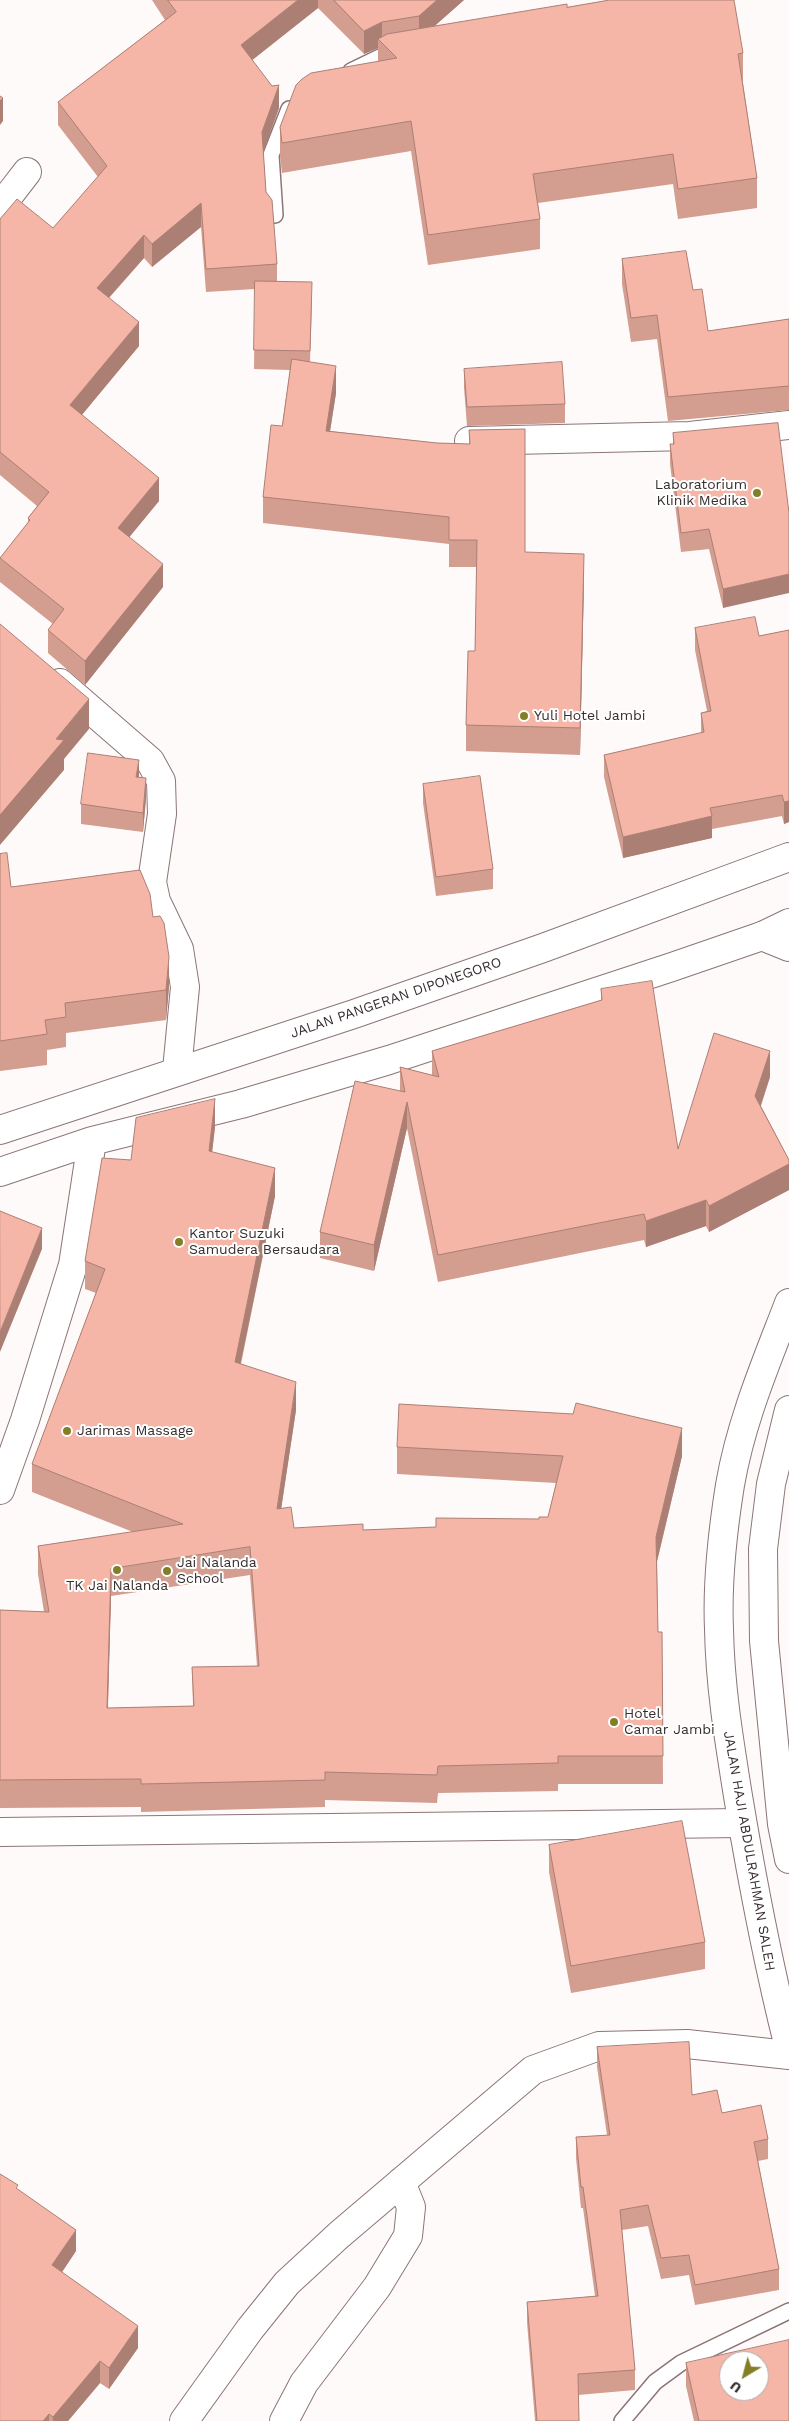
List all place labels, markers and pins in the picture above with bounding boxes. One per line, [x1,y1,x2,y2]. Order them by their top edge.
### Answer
place label: Laboratorium Klinik Medika [655,477,747,510]
marker: Laboratorium Klinik Medika [751,487,763,499]
place label: Yuli Hotel Jambi [534,708,646,724]
marker: Yuli Hotel Jambi [518,710,530,722]
place label: Kantor Suzuki Samudera Bersaudara [189,1226,340,1258]
marker: Kantor Suzuki Samudera Bersaudara [173,1236,185,1248]
place label: Jarimas Massage [77,1423,193,1439]
marker: Jarimas Massage [61,1425,73,1437]
place label: Jai Nalanda School [177,1555,257,1588]
marker: TK Jai Nalanda [111,1564,123,1576]
marker: Jai Nalanda School [161,1565,173,1577]
place label: TK Jai Nalanda [66,1578,168,1594]
place label: Hotel Camar Jambi [624,1706,715,1738]
marker: Hotel Camar Jambi [608,1716,620,1728]

